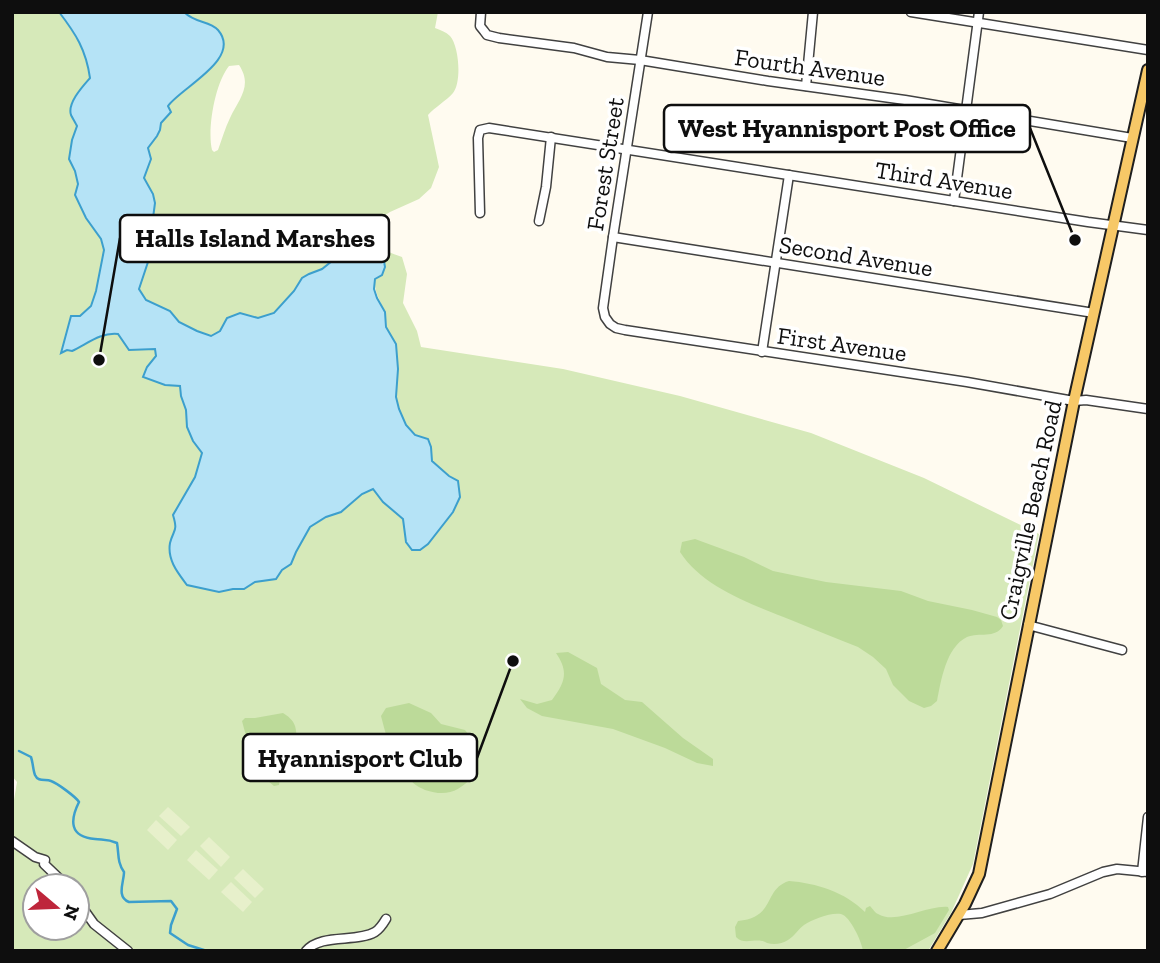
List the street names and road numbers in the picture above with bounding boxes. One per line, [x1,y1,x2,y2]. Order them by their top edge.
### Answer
street label: Fourth Avenue [733,42,887,92]
street label: Forest Street [580,95,630,233]
street label: Third Avenue [873,155,1015,205]
street label: Second Avenue [777,230,935,282]
street label: First Avenue [775,321,909,367]
street label: Craigville Beach Road [993,397,1067,623]

